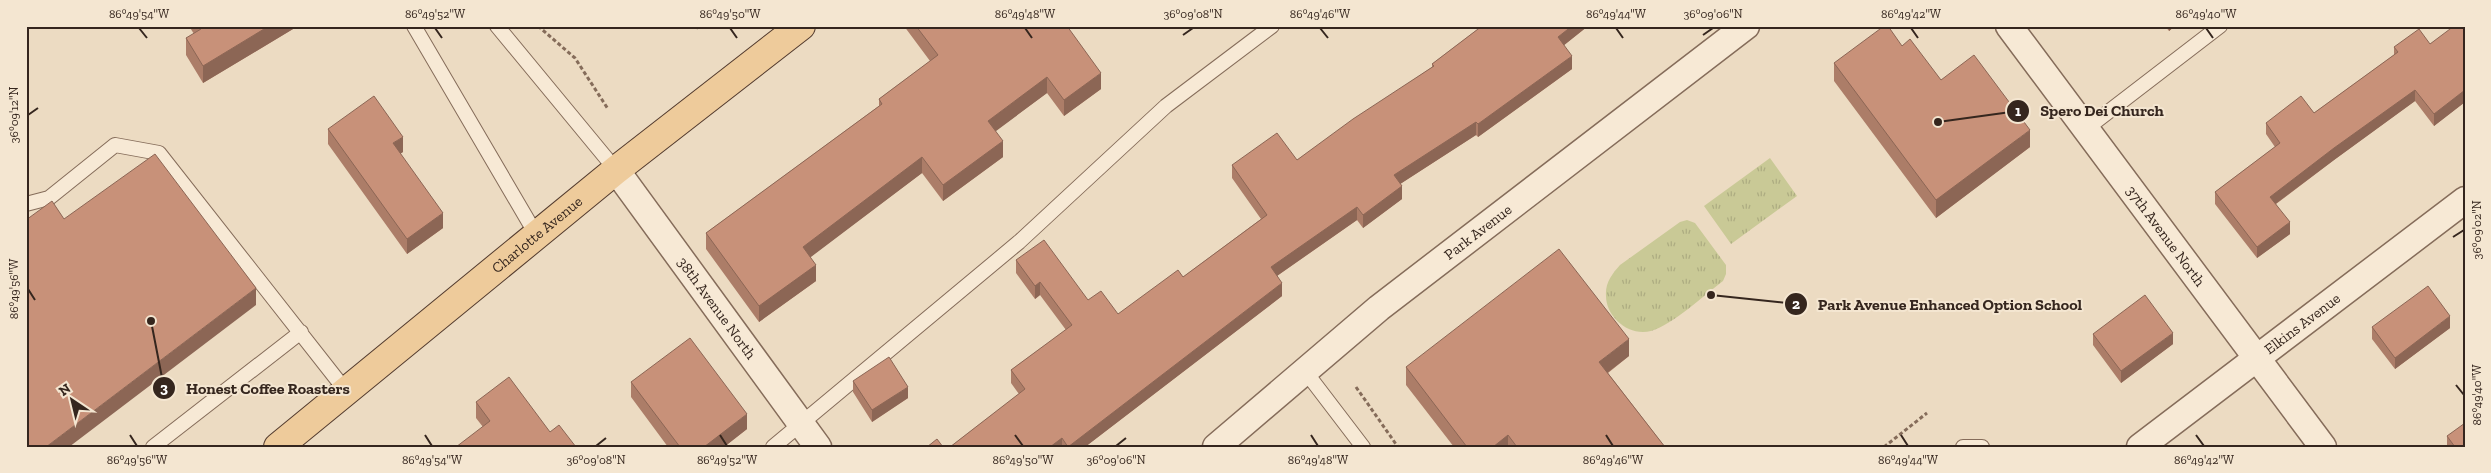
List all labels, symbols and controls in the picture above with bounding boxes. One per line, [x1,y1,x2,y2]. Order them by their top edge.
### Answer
text: 86°49'54"W [109,7,170,21]
text: 86°49'52"W [405,7,466,21]
text: 86°49'50"W [700,7,761,21]
text: 86°49'48"W [995,7,1056,21]
text: 36°09'08"N [1163,7,1223,21]
text: 86°49'46"W [1290,7,1351,21]
text: 86°49'44"W [1586,7,1647,21]
text: 36°09'06"N [1683,7,1743,21]
text: 86°49'42"W [1881,7,1942,21]
text: 86°49'40"W [2176,7,2237,21]
text: 36°09'12"N [7,87,21,143]
callout: Spero Dei Church [2005,95,2174,126]
text: Spero Dei Church [2040,101,2165,120]
text: 1 [2015,102,2021,120]
street label: 37th Avenue North [2122,182,2209,290]
street label: Charlotte Avenue [488,192,586,277]
street label: Park Avenue [1441,200,1515,264]
text: 36°09'02"N [2470,200,2484,259]
street label: 38th Avenue North [674,254,760,363]
text: 86°49'56"W [7,258,21,319]
callout: Park Avenue Enhanced Option School [1783,289,2093,320]
street label: Elkins Avenue [2261,289,2344,358]
text: 2 [1792,295,1800,313]
text: Park Avenue Enhanced Option School [1818,295,2083,314]
text: 86°49'40"W [2470,364,2484,425]
callout: Honest Coffee Roasters [151,373,360,404]
north arrow [48,376,98,426]
text: 3 [160,379,168,397]
text: Honest Coffee Roasters [186,379,350,398]
text: N [56,380,74,400]
text: 86°49'56"W [107,453,168,467]
text: 86°49'54"W [402,453,463,467]
text: 36°09'08"N [566,453,626,467]
text: 86°49'52"W [697,453,758,467]
text: 86°49'50"W [993,453,1054,467]
text: 36°09'06"N [1086,453,1146,467]
text: 86°49'48"W [1288,453,1349,467]
text: 86°49'46"W [1583,453,1644,467]
text: 86°49'44"W [1878,453,1939,467]
text: 86°49'42"W [2174,453,2235,467]

